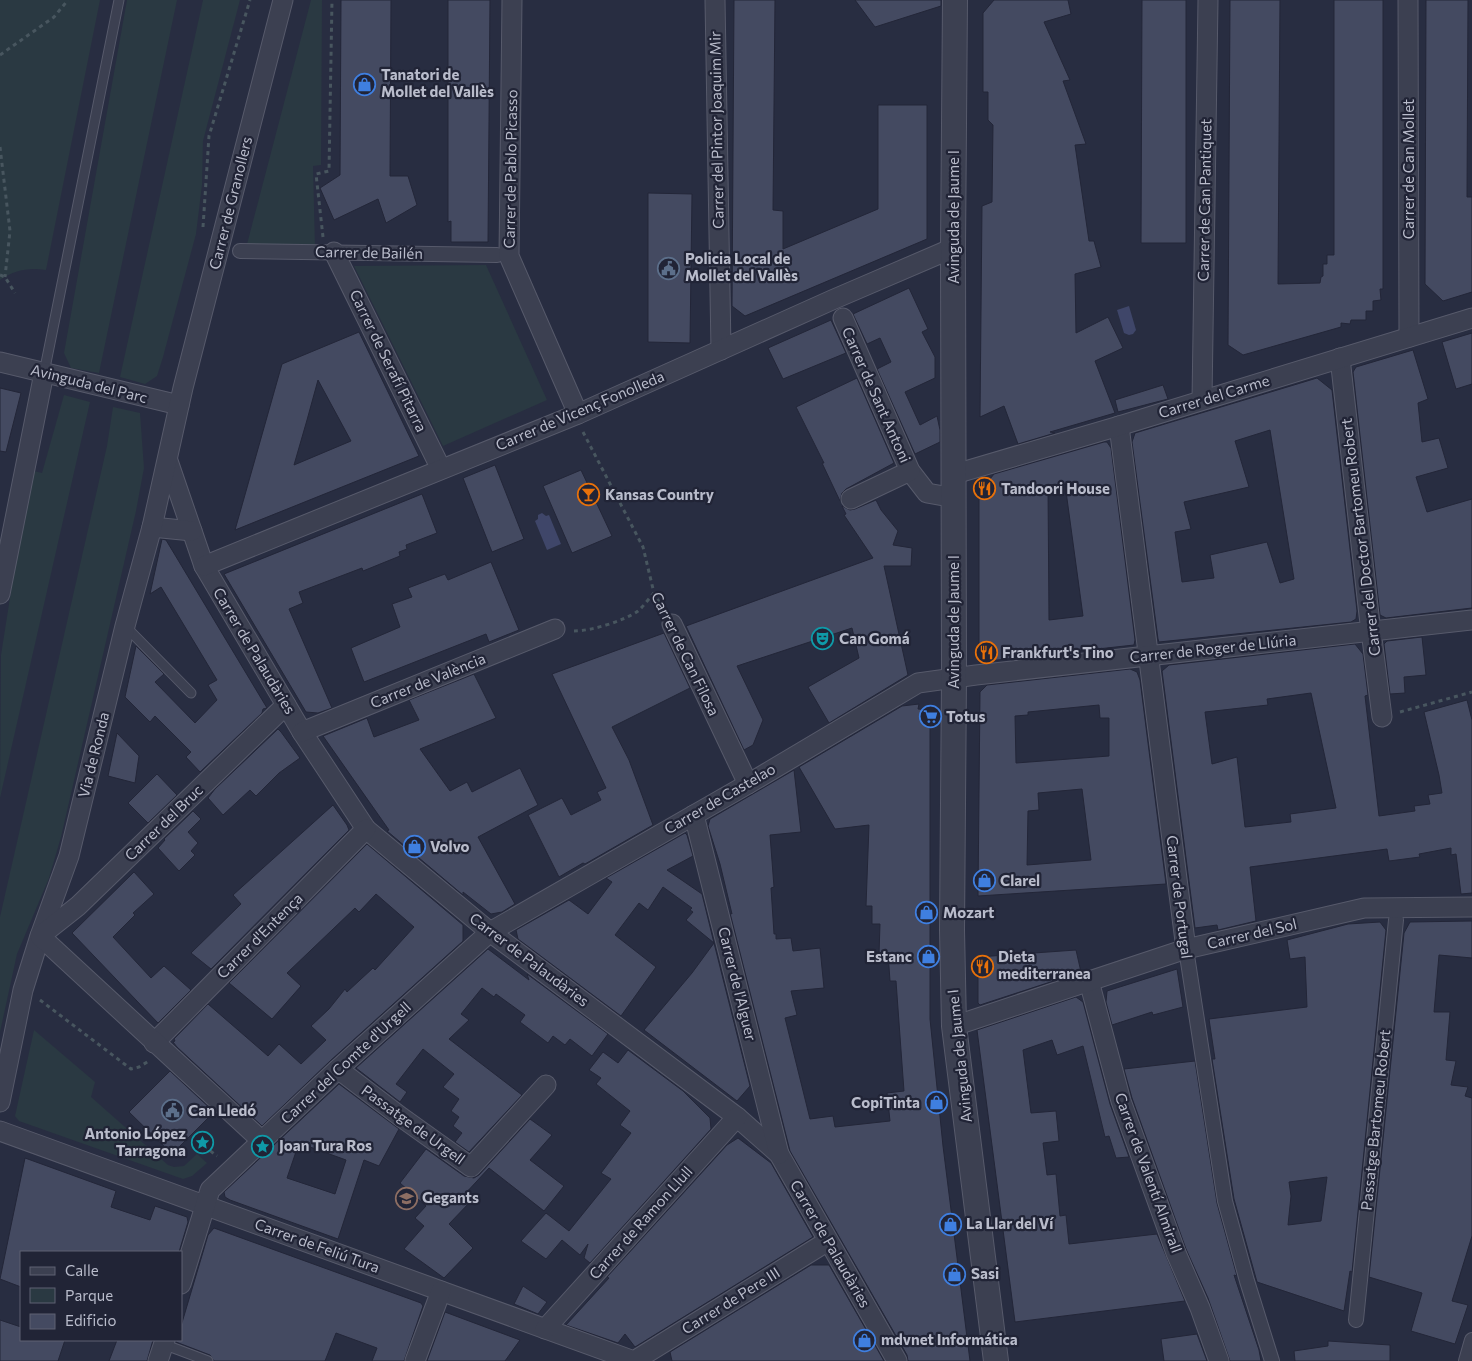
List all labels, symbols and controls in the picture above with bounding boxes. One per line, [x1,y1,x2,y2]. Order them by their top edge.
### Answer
street label: Carrer del Pintor Joaquim Mir [705,31,727,229]
place label: Tanatori de Mollet del Vallès [381,65,494,100]
shop icon: Tanatori de Mollet del Vallès [353,72,377,96]
street label: Carrer de Pablo Picasso [500,89,520,249]
street label: Carrer de Can Mollet [1399,99,1417,239]
street label: Carrer de Can Pantiquet [1194,119,1214,281]
street label: Carrer de Granollers [205,134,255,271]
street label: Avinguda de Jaume I [944,150,962,284]
street label: Carrer de Bailén [315,242,423,262]
place label: Policia Local de Mollet del Vallès [685,249,798,284]
public building icon: Policia Local de Mollet del Vallès [657,256,681,280]
street label: Carrer de Serafí Pitarra [347,286,431,435]
street label: Carrer de Sant Antoni [839,324,915,465]
street label: Avinguda del Parc [29,360,149,406]
street label: Carrer de Vicenç Fonolleda [493,366,667,454]
street label: Carrer del Carme [1156,371,1271,421]
street label: Carrer del Doctor Bartomeu Robert [1336,417,1384,657]
restaurant icon: Tandoori House [973,477,997,501]
place label: Tandoori House [1001,479,1110,497]
bar icon: Kansas Country [577,483,601,507]
place label: Kansas Country [605,485,715,503]
street label: Avinguda de Jaume I [944,555,962,689]
street label: Carrer de Palaudàries [210,584,300,717]
street label: Carrer de Can Filosa [648,589,724,718]
theatre icon: Can Gomá [811,627,835,651]
place label: Can Gomá [839,629,910,647]
street label: Carrer de Roger de Llúria [1129,630,1297,666]
restaurant icon: Frankfurt's Tino [974,641,998,665]
place label: Frankfurt's Tino [1002,643,1114,661]
street label: Carrer de València [367,649,488,711]
supermarket icon: Totus [918,705,942,729]
place label: Totus [946,707,985,725]
street label: Via de Ronda [74,710,112,800]
street label: Carrer de Castelao [661,759,778,837]
street label: Carrer del Bruc [121,781,206,864]
street label: Carrer de Portugal [1163,834,1197,960]
shop icon: Volvo [402,835,426,859]
place label: Volvo [430,837,469,855]
shop icon: Clarel [972,869,996,893]
place label: Clarel [1000,871,1040,889]
street label: Carrer d'Entença [213,889,306,982]
shop icon: Mozart [915,901,939,925]
place label: Mozart [943,903,994,921]
street label: Carrer de Palaudàries [467,909,593,1010]
street label: Carrer del Sol [1205,914,1298,952]
street label: Carrer de l'Alguer [715,925,761,1043]
shop icon: Estanc [916,945,940,969]
place label: Estanc [866,947,912,965]
place label: Dieta mediterranea [998,947,1091,982]
restaurant icon: Dieta mediterranea [970,954,994,978]
street label: Avinguda de Jaume I [943,989,975,1124]
street label: Carrer del Comte d'Urgell [277,997,414,1127]
street label: Passatge Bartomeu Robert [1357,1029,1393,1211]
street label: Passatge de Urgell [358,1081,469,1168]
street label: Carrer de Valentí Almirall [1112,1090,1186,1255]
shop icon: CopiTinta [924,1091,948,1115]
place label: CopiTinta [851,1093,920,1111]
public building icon: Can Lledó [160,1099,184,1123]
place label: Can Lledó [188,1101,256,1119]
place label: Antonio López Tarragona [84,1124,186,1159]
place icon: Antonio López Tarragona [190,1131,214,1155]
place icon: Joan Tura Ros [251,1134,275,1158]
place label: Joan Tura Ros [279,1136,372,1154]
street label: Carrer de Ramon Llull [585,1162,696,1283]
street label: Carrer de Palaudàries [787,1176,875,1311]
school or university icon: Gegants [394,1186,418,1210]
place label: Gegants [422,1188,479,1206]
shop icon: La Llar del Ví [938,1212,962,1236]
street label: Carrer de Feliú Tura [252,1214,382,1276]
place label: La Llar del Ví [966,1214,1054,1232]
legend [20,1251,182,1341]
text: Calle [65,1261,99,1279]
shop icon: Sasi [943,1262,967,1286]
street label: Carrer de Pere III [678,1263,783,1338]
place label: Sasi [971,1264,999,1282]
text: Parque [65,1286,113,1304]
text: Edificio [65,1311,116,1329]
shop icon: mdvnet Informática [853,1328,877,1352]
place label: mdvnet Informática [881,1330,1018,1348]

